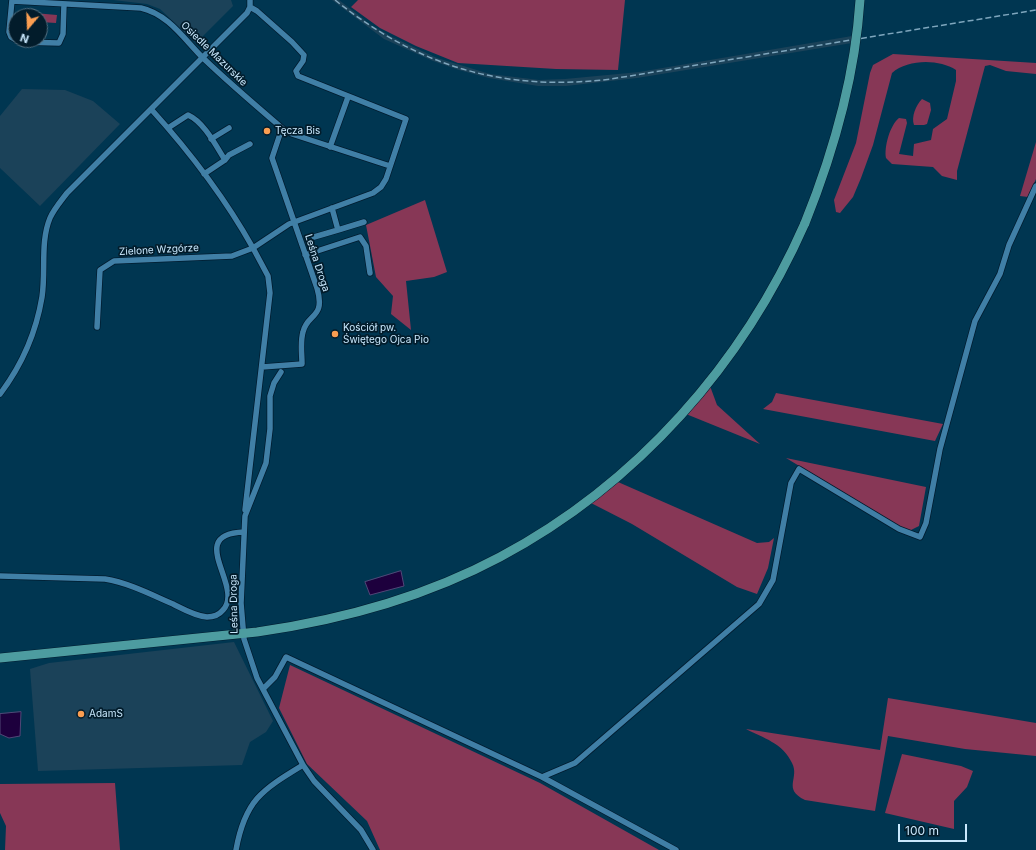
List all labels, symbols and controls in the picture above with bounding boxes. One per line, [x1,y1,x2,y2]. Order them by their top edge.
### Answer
north arrow [8,8,48,48]
street label: Osiedle Mazurskie [178,19,250,89]
text: N [18,30,31,46]
place label: Tęcza Bis [275,125,320,137]
marker: Tęcza Bis [262,126,272,136]
street label: Leśna Droga [302,233,332,293]
street label: Zielone Wzgórze [119,242,199,258]
place label: Kościół pw. Świętego Ojca Pio [343,322,429,346]
marker: Kościół pw. Świętego Ojca Pio [330,329,340,339]
street label: Leśna Droga [227,574,241,634]
place label: AdamS [89,708,123,720]
marker: AdamS [76,709,86,719]
scale bar [900,816,969,842]
text: 100 m [905,823,939,838]

